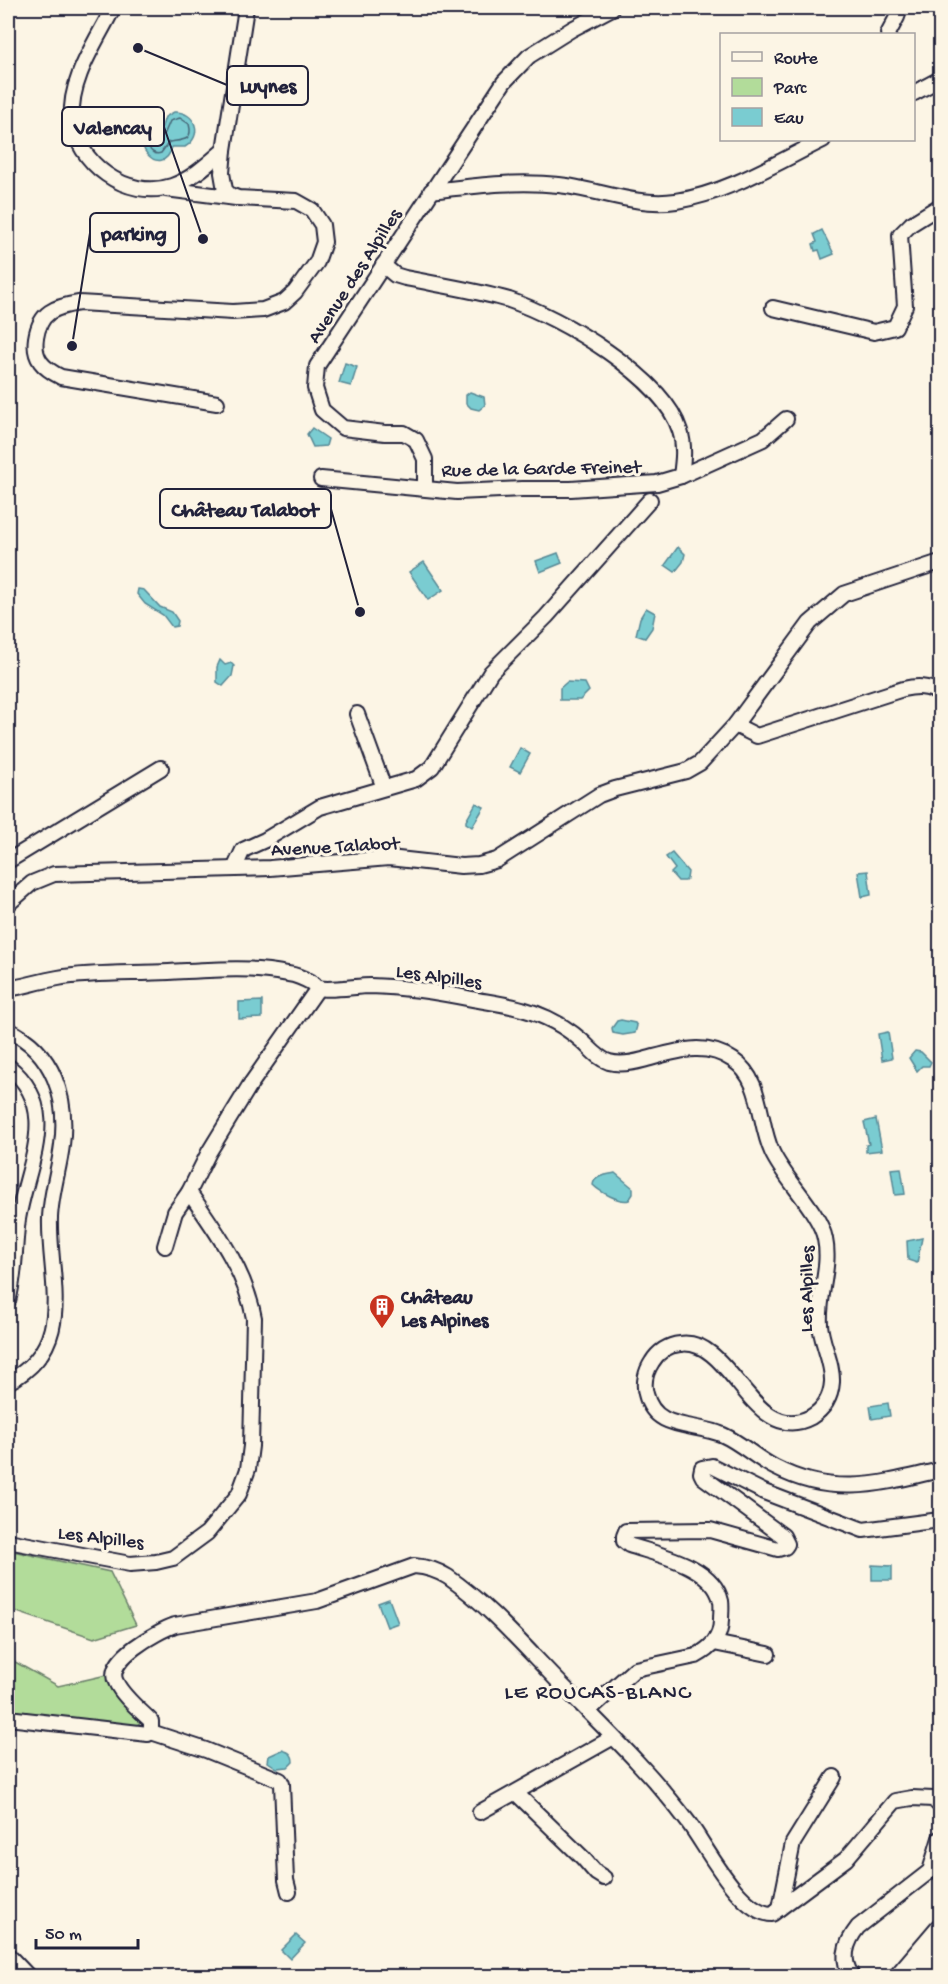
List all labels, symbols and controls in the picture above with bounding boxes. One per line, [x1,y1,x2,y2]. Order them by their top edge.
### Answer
legend [720,33,915,141]
text: Route [774,49,819,70]
callout: Luynes [227,66,308,105]
text: Luynes [240,76,297,101]
text: Parc [773,79,807,100]
callout: Valencay [62,107,164,146]
text: Eau [774,109,804,130]
text: Valencay [73,118,153,143]
street label: Avenue des Alpilles [304,205,408,349]
callout: parking [90,213,179,252]
text: parking [100,224,167,249]
street label: Rue de la Garde Freinet [441,457,643,484]
callout: Château Talabot [160,489,331,528]
text: Château Talabot [171,500,321,525]
street label: Avenue Talabot [271,834,402,863]
street label: Les Alpilles [394,961,484,996]
street label: Les Alpilles [796,1245,821,1333]
place label: Château Les Alpines [400,1288,490,1334]
building icon: Château Les Alpines [367,1292,397,1330]
street label: Les Alpilles [56,1523,146,1556]
district label: LE ROUCAS-BLANC [504,1681,692,1707]
scale bar [36,1912,138,1950]
text: 50 m [45,1925,82,1946]

